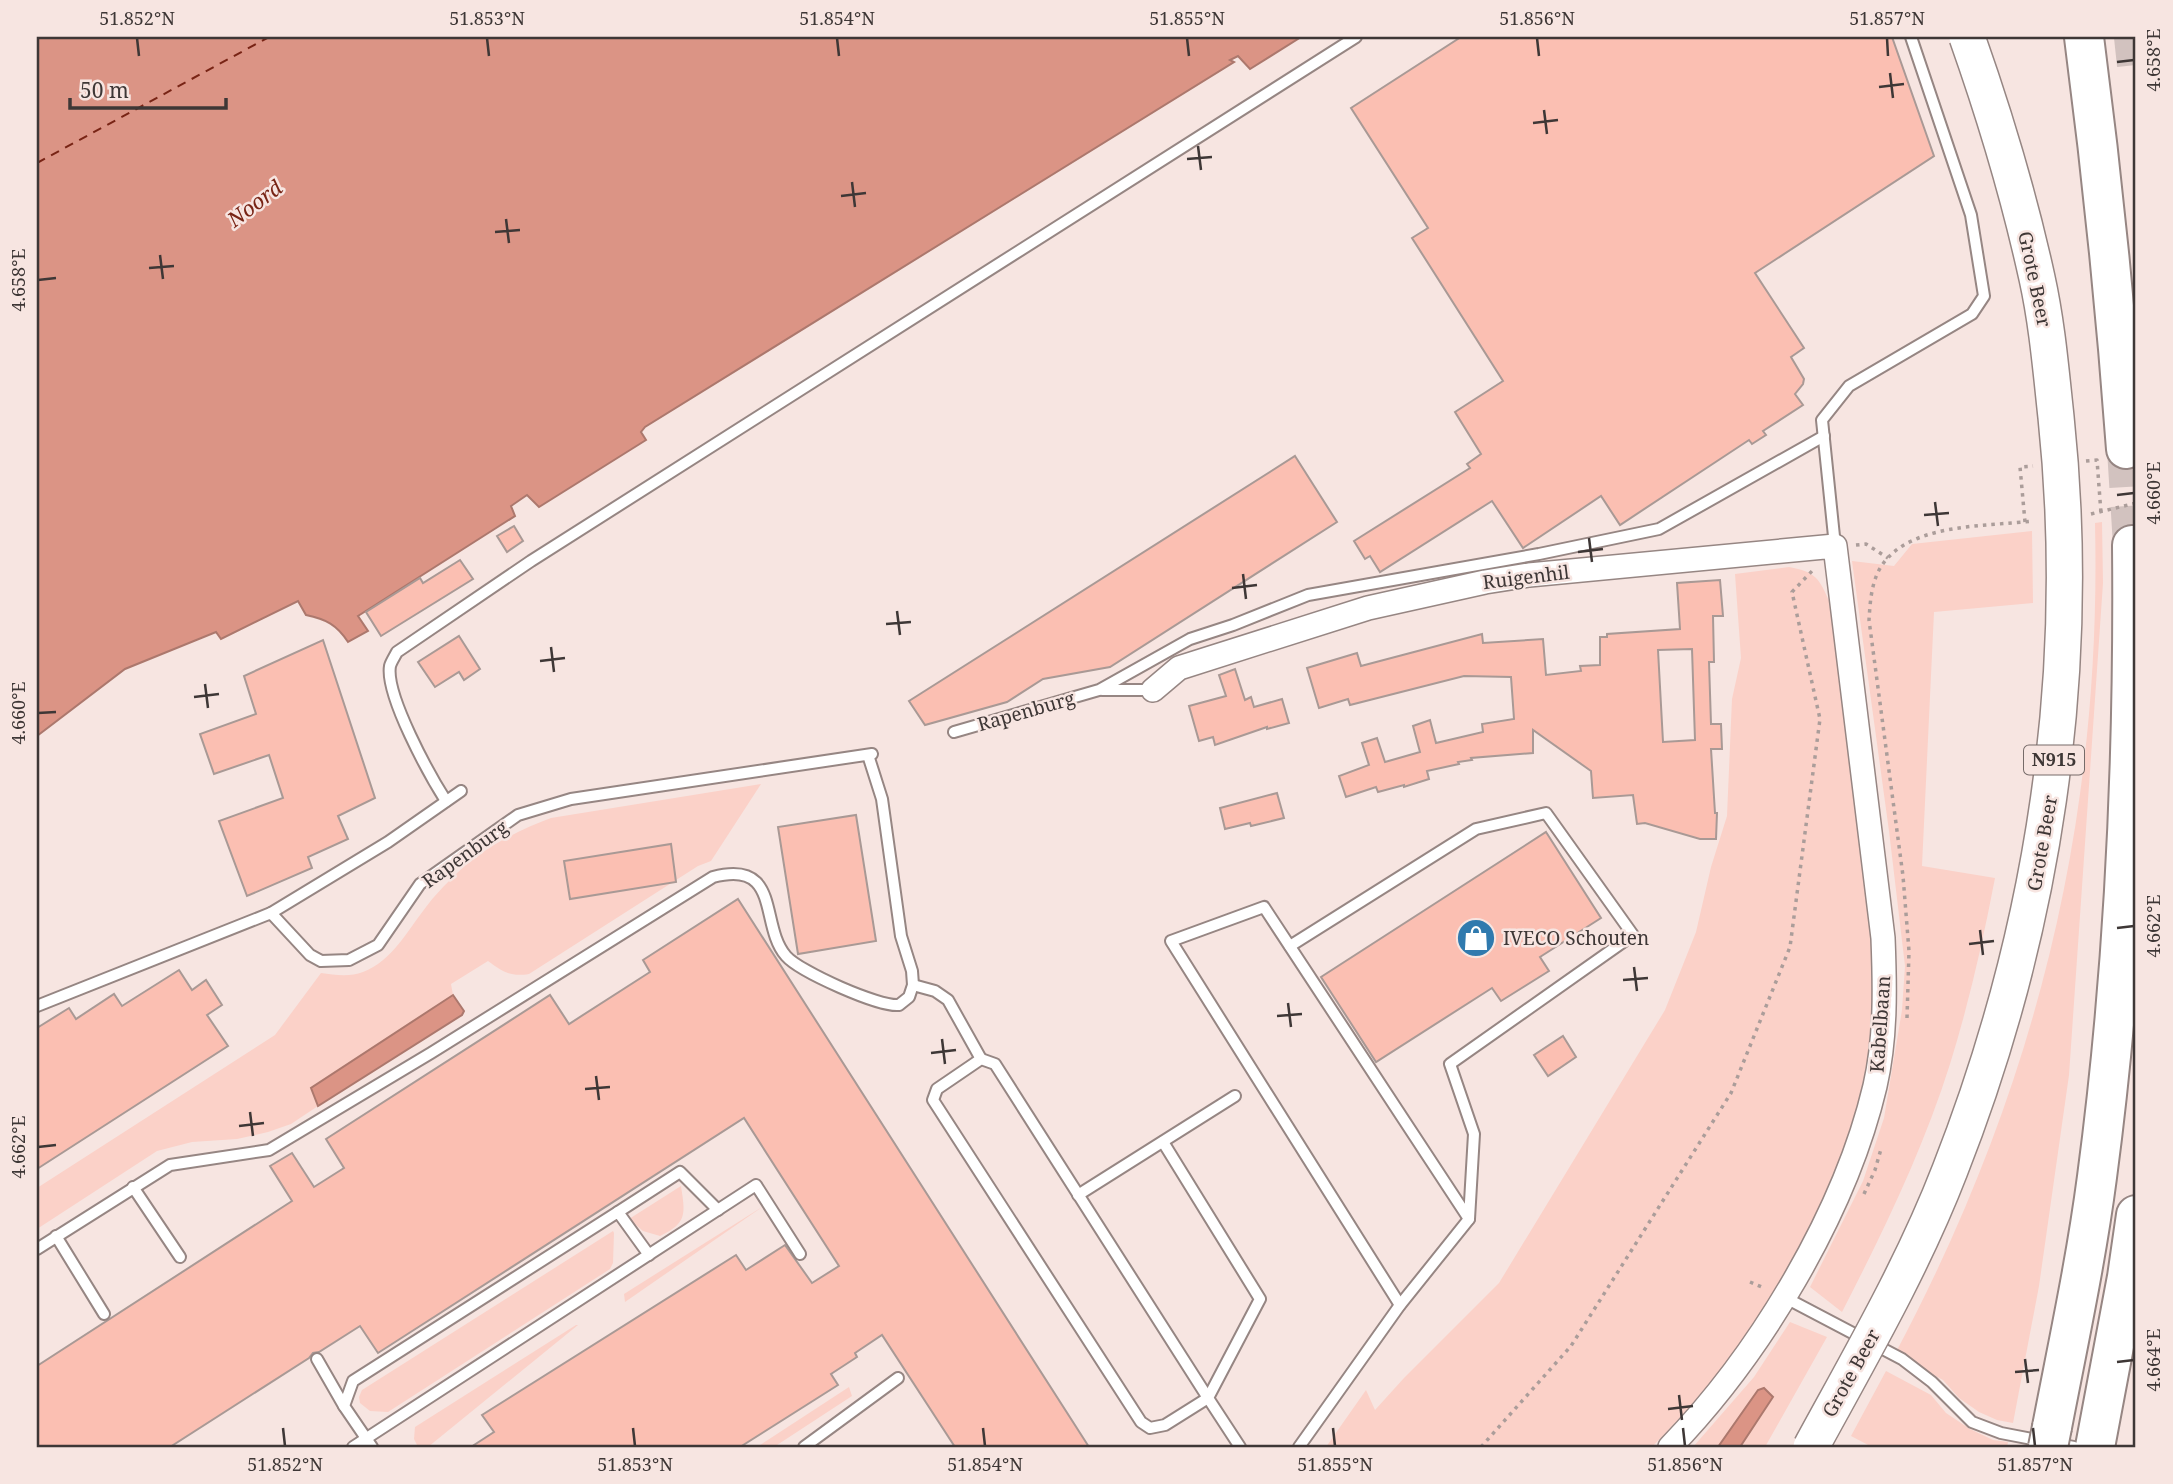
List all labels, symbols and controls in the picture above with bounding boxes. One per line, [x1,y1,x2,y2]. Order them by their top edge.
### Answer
text: 51.852°N [99,6,175,30]
text: 51.853°N [449,6,525,30]
text: 51.854°N [799,6,875,30]
text: 51.855°N [1149,6,1225,30]
text: 51.856°N [1499,6,1575,30]
text: 51.857°N [1849,6,1925,30]
text: 4.658°E [2141,28,2165,92]
scale bar [70,66,226,110]
text: 50 m [80,76,129,104]
water label: Noord [221,173,288,234]
street label: Grote Beer [2012,229,2058,329]
text: 4.658°E [6,248,30,312]
text: 4.660°E [2141,461,2165,525]
street label: Ruigenhil [1481,559,1571,595]
text: 4.660°E [6,681,30,745]
street label: Rapenburg [974,685,1078,737]
road number: N915 [2024,746,2084,774]
street label: Grote Beer [2021,793,2063,893]
street label: Rapenburg [417,814,513,894]
text: 4.662°E [2141,894,2165,958]
shop icon: IVECO Schouten [1455,917,1497,959]
place label: IVECO Schouten [1503,925,1649,951]
street label: Kabelbaan [1864,975,1896,1073]
text: 4.662°E [6,1115,30,1179]
street label: Grote Beer [1816,1324,1886,1422]
text: 4.664°E [2141,1328,2165,1392]
text: 51.852°N [247,1452,323,1476]
text: 51.853°N [597,1452,673,1476]
text: 51.854°N [947,1452,1023,1476]
text: 51.855°N [1297,1452,1373,1476]
text: 51.856°N [1647,1452,1723,1476]
text: 51.857°N [1997,1452,2073,1476]

